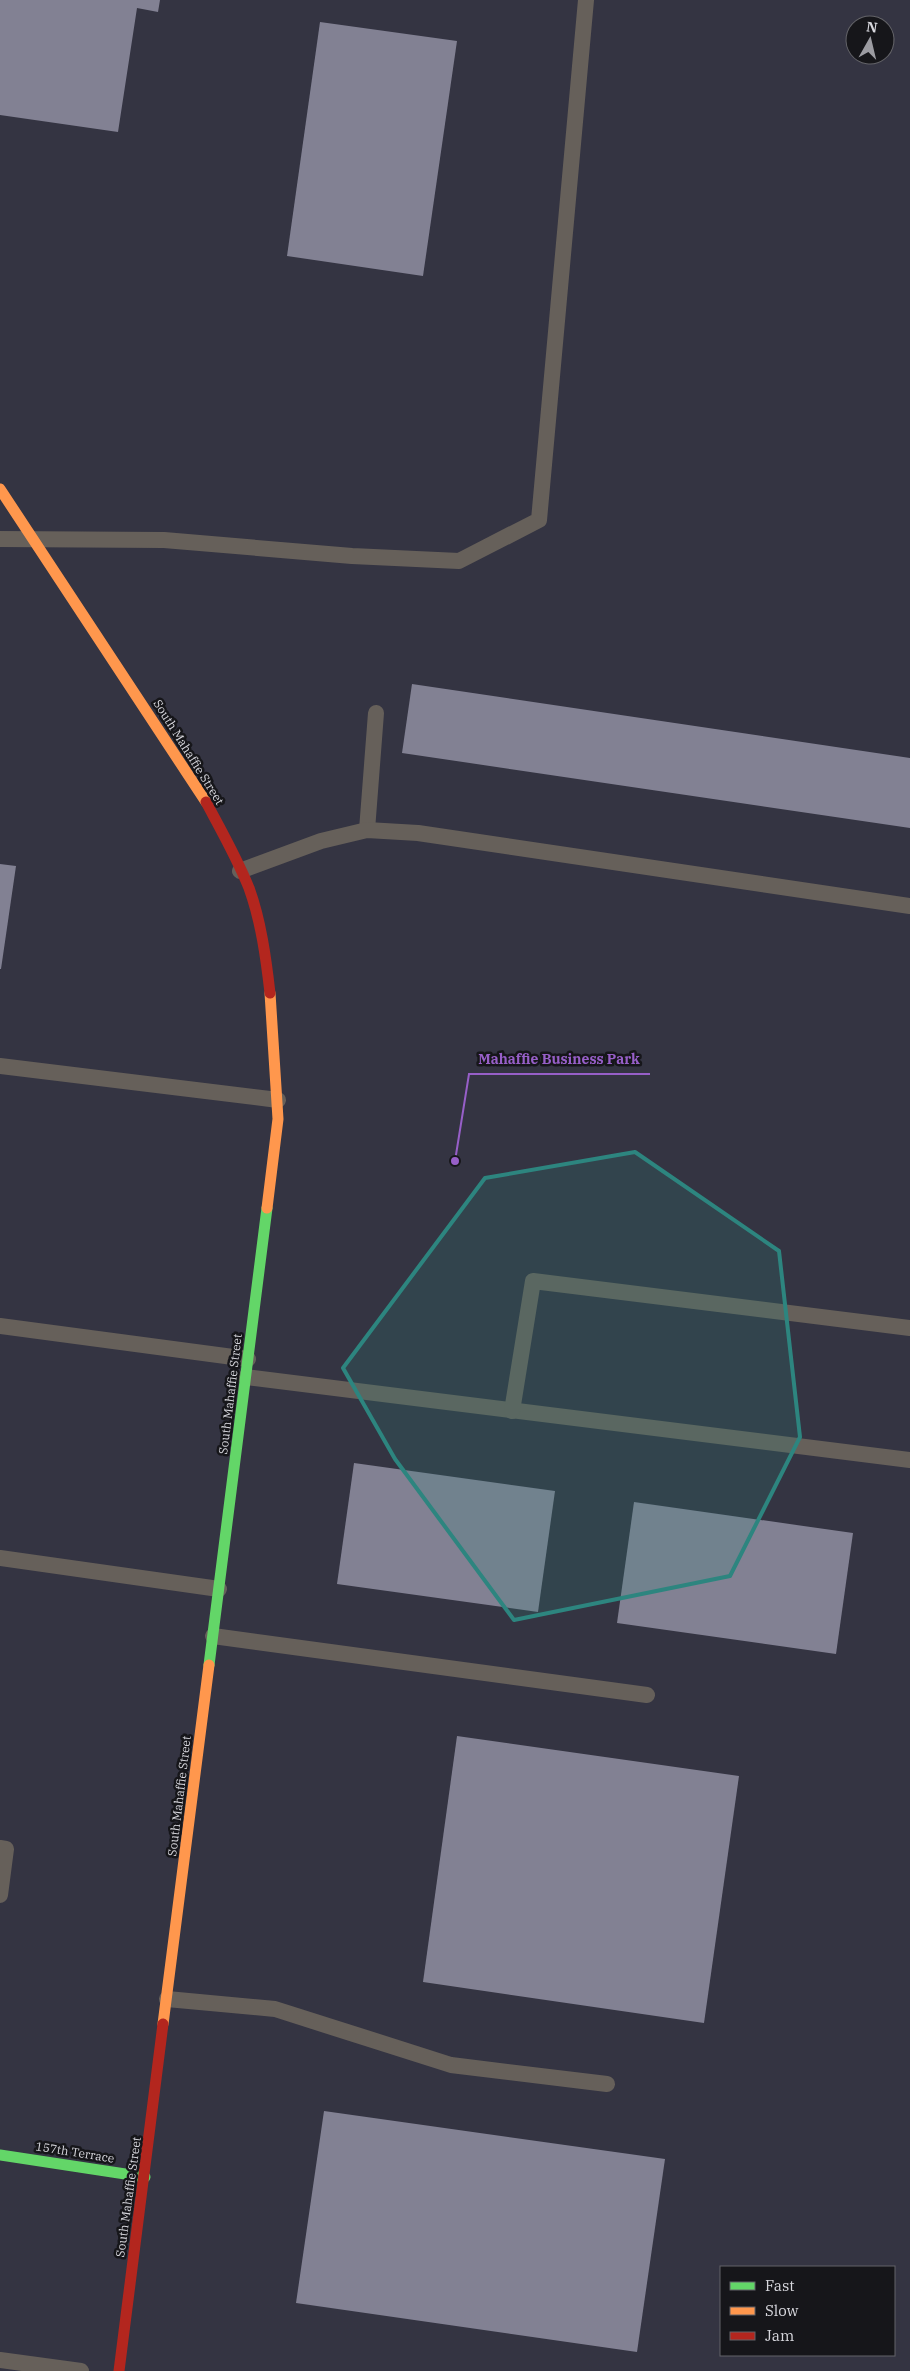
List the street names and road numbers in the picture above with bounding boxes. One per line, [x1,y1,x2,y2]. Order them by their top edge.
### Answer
street label: South Mahaffie Street [150,697,228,807]
street label: South Mahaffie Street [215,1333,245,1455]
street label: South Mahaffie Street [164,1735,194,1857]
street label: South Mahaffie Street [112,2136,144,2258]
street label: 157th Terrace [35,2138,115,2166]

